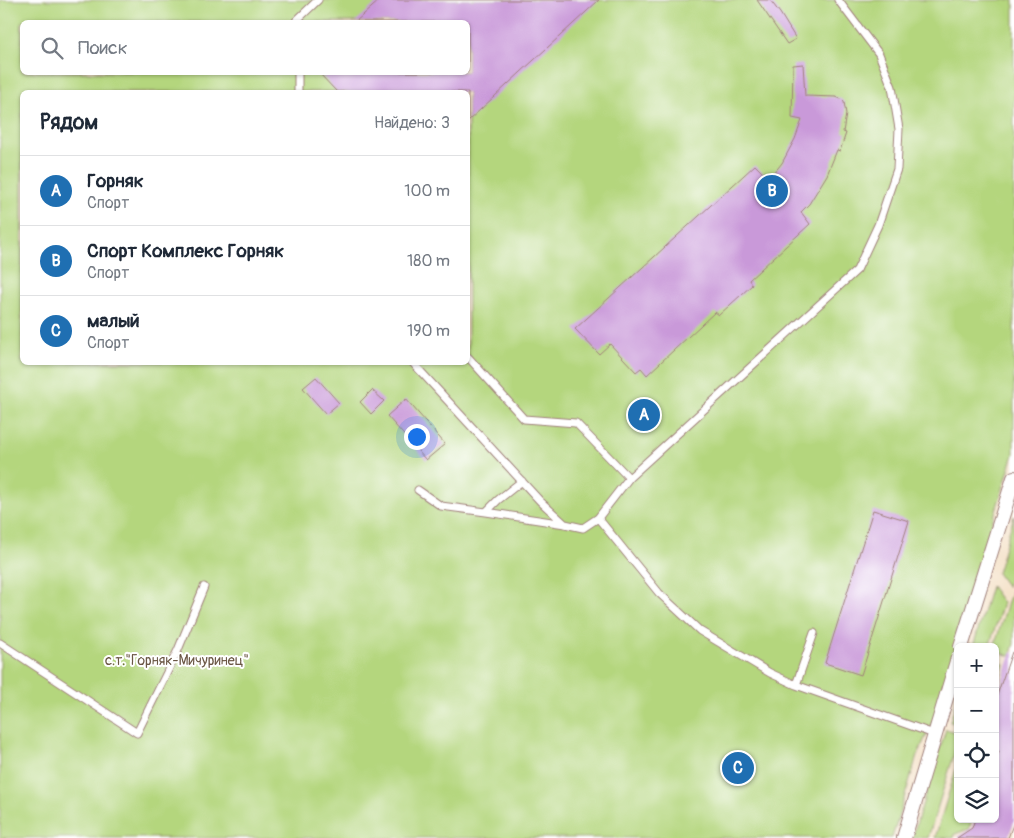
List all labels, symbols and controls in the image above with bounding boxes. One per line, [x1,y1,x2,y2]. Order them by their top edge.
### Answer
search box [20,20,470,75]
icon: search [38,34,66,62]
text: Поиск [78,36,128,60]
text: Рядом [40,109,98,136]
text: Найдено: 3 [374,113,450,133]
text: Горняк [87,169,144,193]
pin: B [756,172,788,210]
text: A [51,181,61,201]
text: 100 m [404,181,450,201]
text: Спорт [87,193,129,213]
text: Спорт Комплекс Горняк [87,239,284,263]
text: B [51,251,61,271]
text: 180 m [407,251,450,271]
text: Спорт [87,263,129,283]
text: малый [87,309,140,333]
text: C [51,321,61,341]
text: 190 m [407,321,450,341]
text: Спорт [87,333,129,353]
pin: A [628,396,660,434]
your location [404,424,430,450]
map controls [954,643,999,823]
button: + [954,643,999,688]
park label: с.т."Горняк-Мичуринец" [105,652,249,669]
button: − [954,688,999,733]
button: locate [954,733,999,778]
pin: C [722,749,754,787]
button: layers [954,778,999,823]

